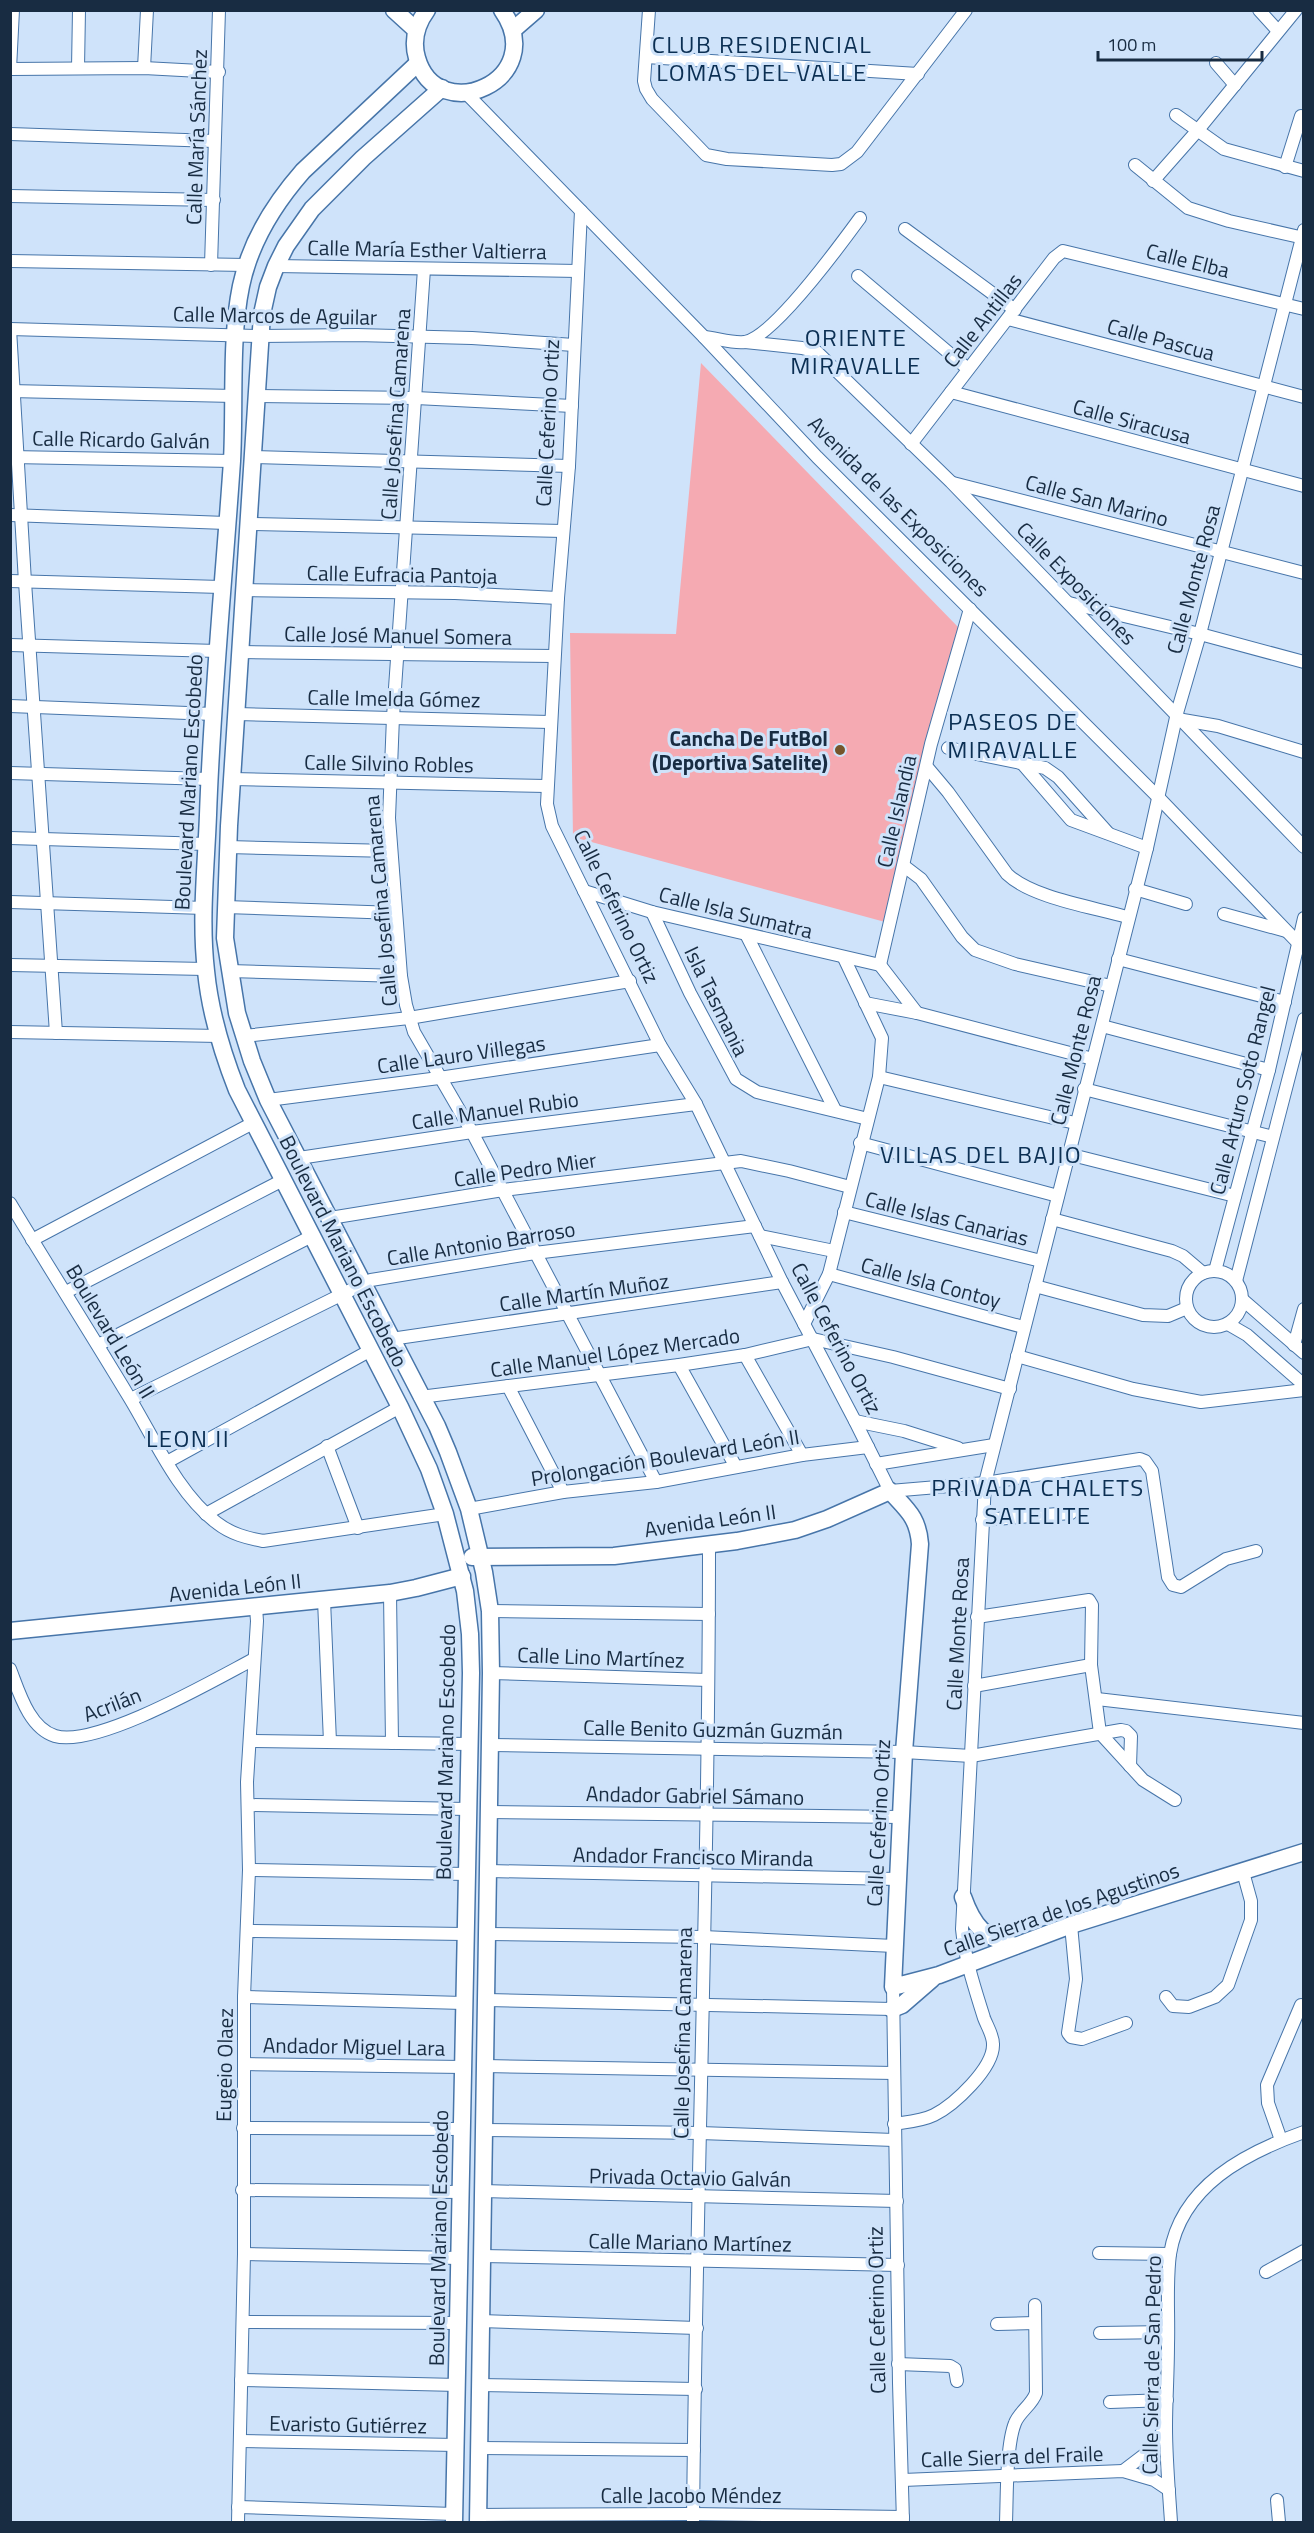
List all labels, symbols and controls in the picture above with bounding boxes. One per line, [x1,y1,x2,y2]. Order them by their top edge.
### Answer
scale bar [1098,24,1262,62]
district label: CLUB RESIDENCIAL LOMAS DEL VALLE [652,26,872,90]
text: 100 m [1107,31,1156,58]
street label: Calle María Sánchez [177,49,215,225]
street label: Calle María Esther Valtierra [307,231,547,267]
street label: Calle Elba [1143,234,1234,286]
street label: Calle Antillas [935,266,1029,374]
street label: Calle Marcos de Aguilar [173,297,377,333]
street label: Calle Josefina Camarena [372,307,418,521]
street label: Calle Pascua [1104,309,1219,369]
district label: ORIENTE MIRAVALLE [790,319,922,383]
street label: Calle Ceferino Ortiz [527,338,567,508]
street label: Calle Siracusa [1069,390,1195,452]
street label: Avenida de las Exposiciones [801,408,997,604]
street label: Calle Ricardo Galván [32,421,210,457]
street label: Calle San Marino [1022,466,1172,534]
street label: Calle Monte Rosa [1158,500,1228,657]
street label: Calle Exposiciones [1010,514,1144,652]
street label: Calle Eufracia Pantoja [306,556,498,592]
street label: Calle José Manuel Somera [284,617,513,653]
street label: Boulevard Mariano Escobedo [165,653,211,911]
street label: Calle Imelda Gómez [307,680,481,716]
district label: PASEOS DE MIRAVALLE [947,703,1079,767]
place label: Cancha De FutBol (Deportiva Satelite) [652,722,828,778]
marker: Cancha De FutBol (Deportiva Satelite) [833,743,847,757]
street label: Calle Silvino Robles [304,746,474,780]
street label: Calle Islandia [868,751,925,870]
street label: Calle Josefina Camarena [355,794,405,1008]
street label: Calle Ceferino Ortiz [566,824,668,988]
street label: Calle Isla Sumatra [656,877,817,947]
street label: Isla Tasmania [677,941,758,1062]
street label: Calle Monte Rosa [1041,971,1109,1128]
street label: Calle Arturo Soto Rangel [1201,982,1283,1198]
street label: Calle Lauro Villegas [375,1026,547,1082]
street label: Calle Manuel Rubio [409,1082,581,1138]
street label: Boulevard Mariano Escobedo [272,1129,416,1373]
district label: VILLAS DEL BAJIO [880,1136,1082,1172]
street label: Calle Pedro Mier [452,1143,598,1195]
street label: Calle Islas Canarias [862,1182,1032,1254]
street label: Calle Antonio Barroso [384,1212,578,1274]
street label: Calle Isla Contoy [857,1248,1005,1316]
street label: Calle Ceferino Ortiz [784,1257,890,1419]
street label: Boulevard León II [58,1258,164,1404]
street label: Calle Martín Muñoz [497,1264,671,1320]
street label: Calle Manuel López Mercado [488,1319,742,1385]
district label: LEON II [146,1420,230,1456]
street label: Prolongación Boulevard León II [528,1420,802,1494]
district label: PRIVADA CHALETS SATELITE [931,1469,1145,1533]
street label: Avenida León II [642,1495,778,1545]
street label: Calle Monte Rosa [937,1556,977,1711]
street label: Avenida León II [167,1564,303,1610]
street label: Boulevard Mariano Escobedo [427,1623,463,1881]
street label: Calle Lino Martínez [517,1638,685,1676]
street label: Acrilán [78,1678,146,1730]
street label: Calle Benito Guzmán Guzmán [583,1711,843,1747]
street label: Calle Ceferino Ortiz [858,1738,898,1908]
street label: Andador Gabriel Sámano [586,1777,804,1813]
street label: Andador Francisco Miranda [573,1838,814,1874]
street label: Calle Sierra de los Agustinos [939,1854,1183,1964]
street label: Calle Josefina Camarena [664,1926,700,2139]
street label: Eugeio Olaez [207,2008,241,2122]
street label: Andador Miguel Lara [263,2028,446,2064]
street label: Boulevard Mariano Escobedo [420,2109,456,2367]
street label: Privada Octavio Galván [589,2159,791,2195]
street label: Calle Mariano Martínez [588,2224,792,2260]
street label: Calle Ceferino Ortiz [859,2226,893,2394]
street label: Calle Sierra de San Pedro [1133,2255,1169,2475]
street label: Evaristo Gutiérrez [269,2407,427,2441]
street label: Calle Sierra del Fraile [920,2437,1104,2475]
street label: Calle Jacobo Méndez [600,2479,782,2511]

